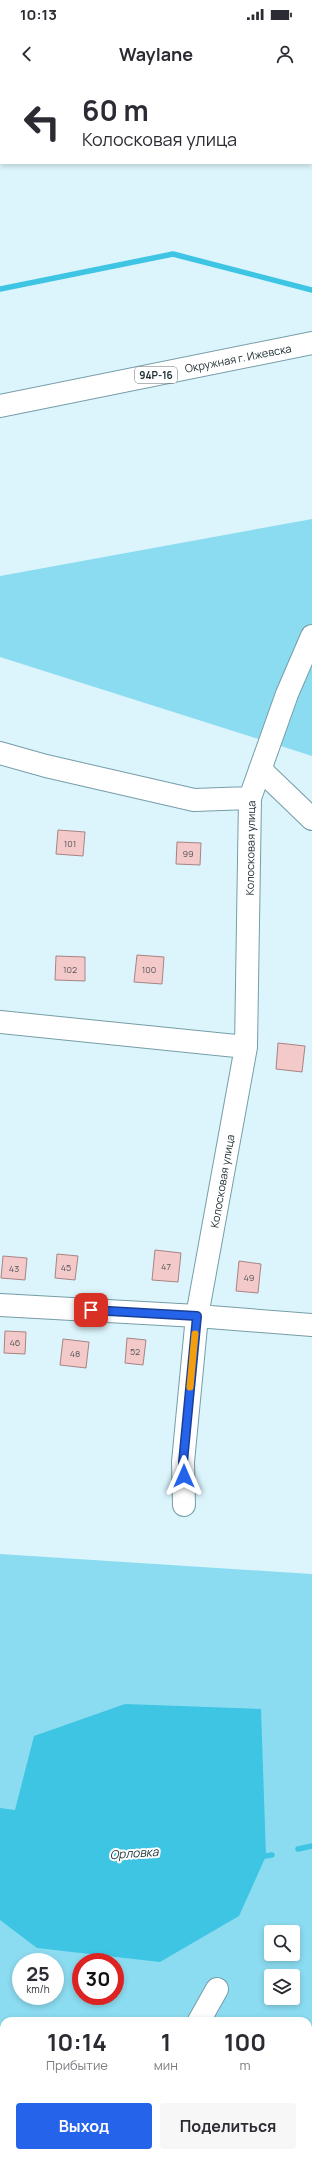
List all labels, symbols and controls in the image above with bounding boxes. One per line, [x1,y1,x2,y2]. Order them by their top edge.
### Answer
text: 10:13 [20,4,57,25]
text: Waylane [119,42,193,66]
icon: back [16,43,38,65]
icon: person [274,43,296,65]
text: 60 m [82,91,149,129]
icon: left [16,96,68,148]
text: Колосковая улица [82,127,237,151]
street label: Окружная г. Ижевска [183,340,293,376]
road number: 94Р-16 [135,367,177,383]
street label: Колосковая улица [242,801,258,895]
house number: 101 [64,837,76,850]
house number: 99 [182,847,194,860]
house number: 102 [63,963,77,976]
house number: 100 [142,963,156,976]
street label: Колосковая улица [206,1133,238,1229]
house number: 47 [161,1260,171,1273]
house number: 45 [61,1261,71,1274]
house number: 43 [9,1262,19,1275]
house number: 49 [244,1271,254,1284]
pin [74,1293,108,1327]
icon: arrive [80,1299,102,1321]
house number: 46 [10,1336,21,1349]
house number: 52 [130,1345,140,1358]
house number: 48 [70,1347,80,1360]
position arrow [163,1455,205,1497]
water label: Орловка [109,1843,160,1863]
map controls [264,1925,300,2005]
button: search [264,1925,300,1961]
speed limit sign: 30 [72,1953,124,2005]
text: 25 [26,1960,50,1987]
button: layers [264,1969,300,2005]
text: km/h [26,1982,50,1996]
text: 10:14 [47,2025,107,2058]
text: 1 [161,2025,171,2058]
text: 100 [224,2025,266,2058]
text: Прибытие [46,2056,108,2074]
text: мин [154,2056,178,2074]
text: m [239,2056,250,2074]
button: Выход [16,2103,152,2149]
button: Поделиться [160,2103,296,2149]

